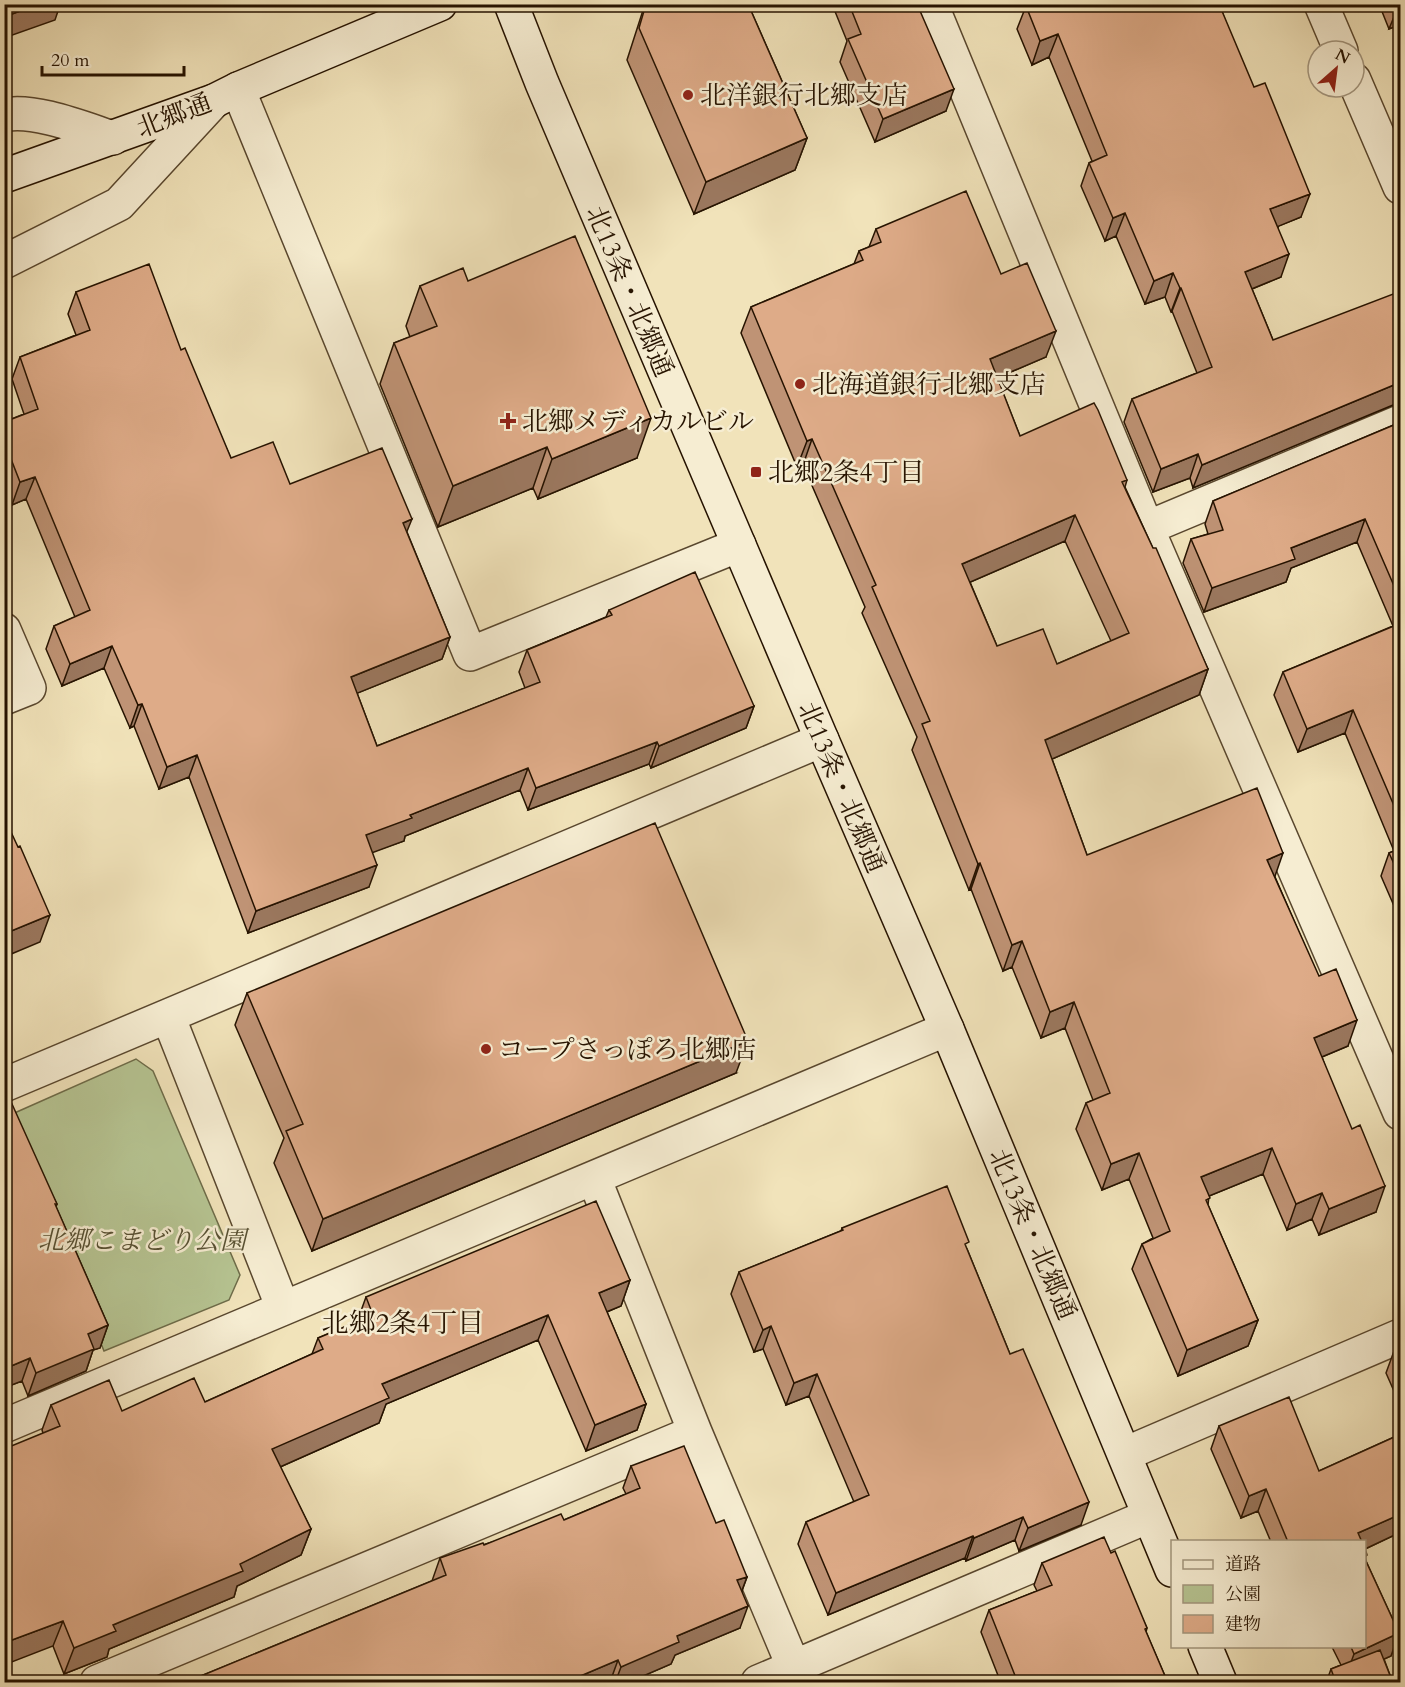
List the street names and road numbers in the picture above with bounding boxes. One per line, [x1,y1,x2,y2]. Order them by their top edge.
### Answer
street label: 北郷通 [131,85,217,146]
street label: 北13条・北郷通 [578,200,681,382]
street label: 北13条・北郷通 [790,696,893,878]
street label: 北13条・北郷通 [981,1143,1084,1325]

